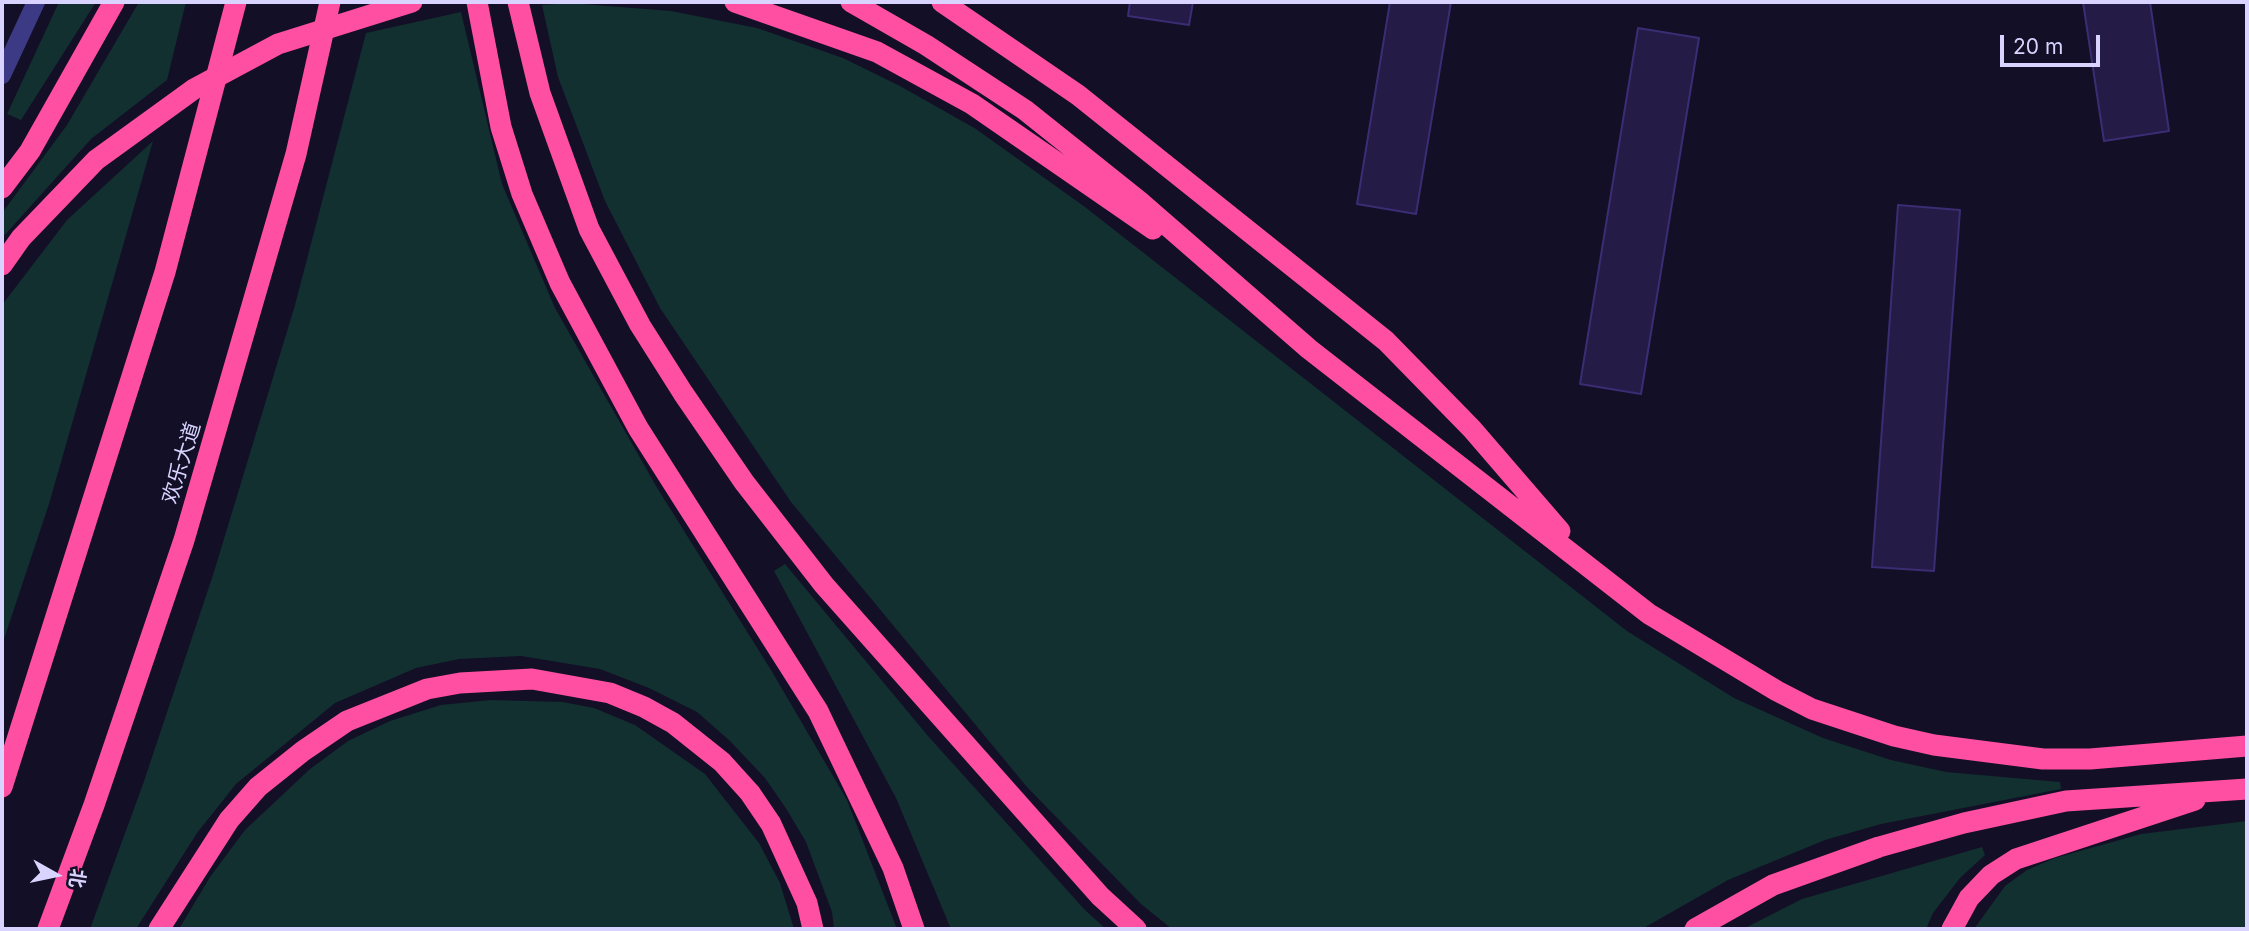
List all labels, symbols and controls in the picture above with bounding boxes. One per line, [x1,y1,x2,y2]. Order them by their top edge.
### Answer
scale bar [2004,21,2104,65]
text: 20 m [2013,34,2063,59]
street label: 欢乐大道 [158,419,206,507]
north arrow [21,840,91,910]
text: 北 [64,867,90,890]

